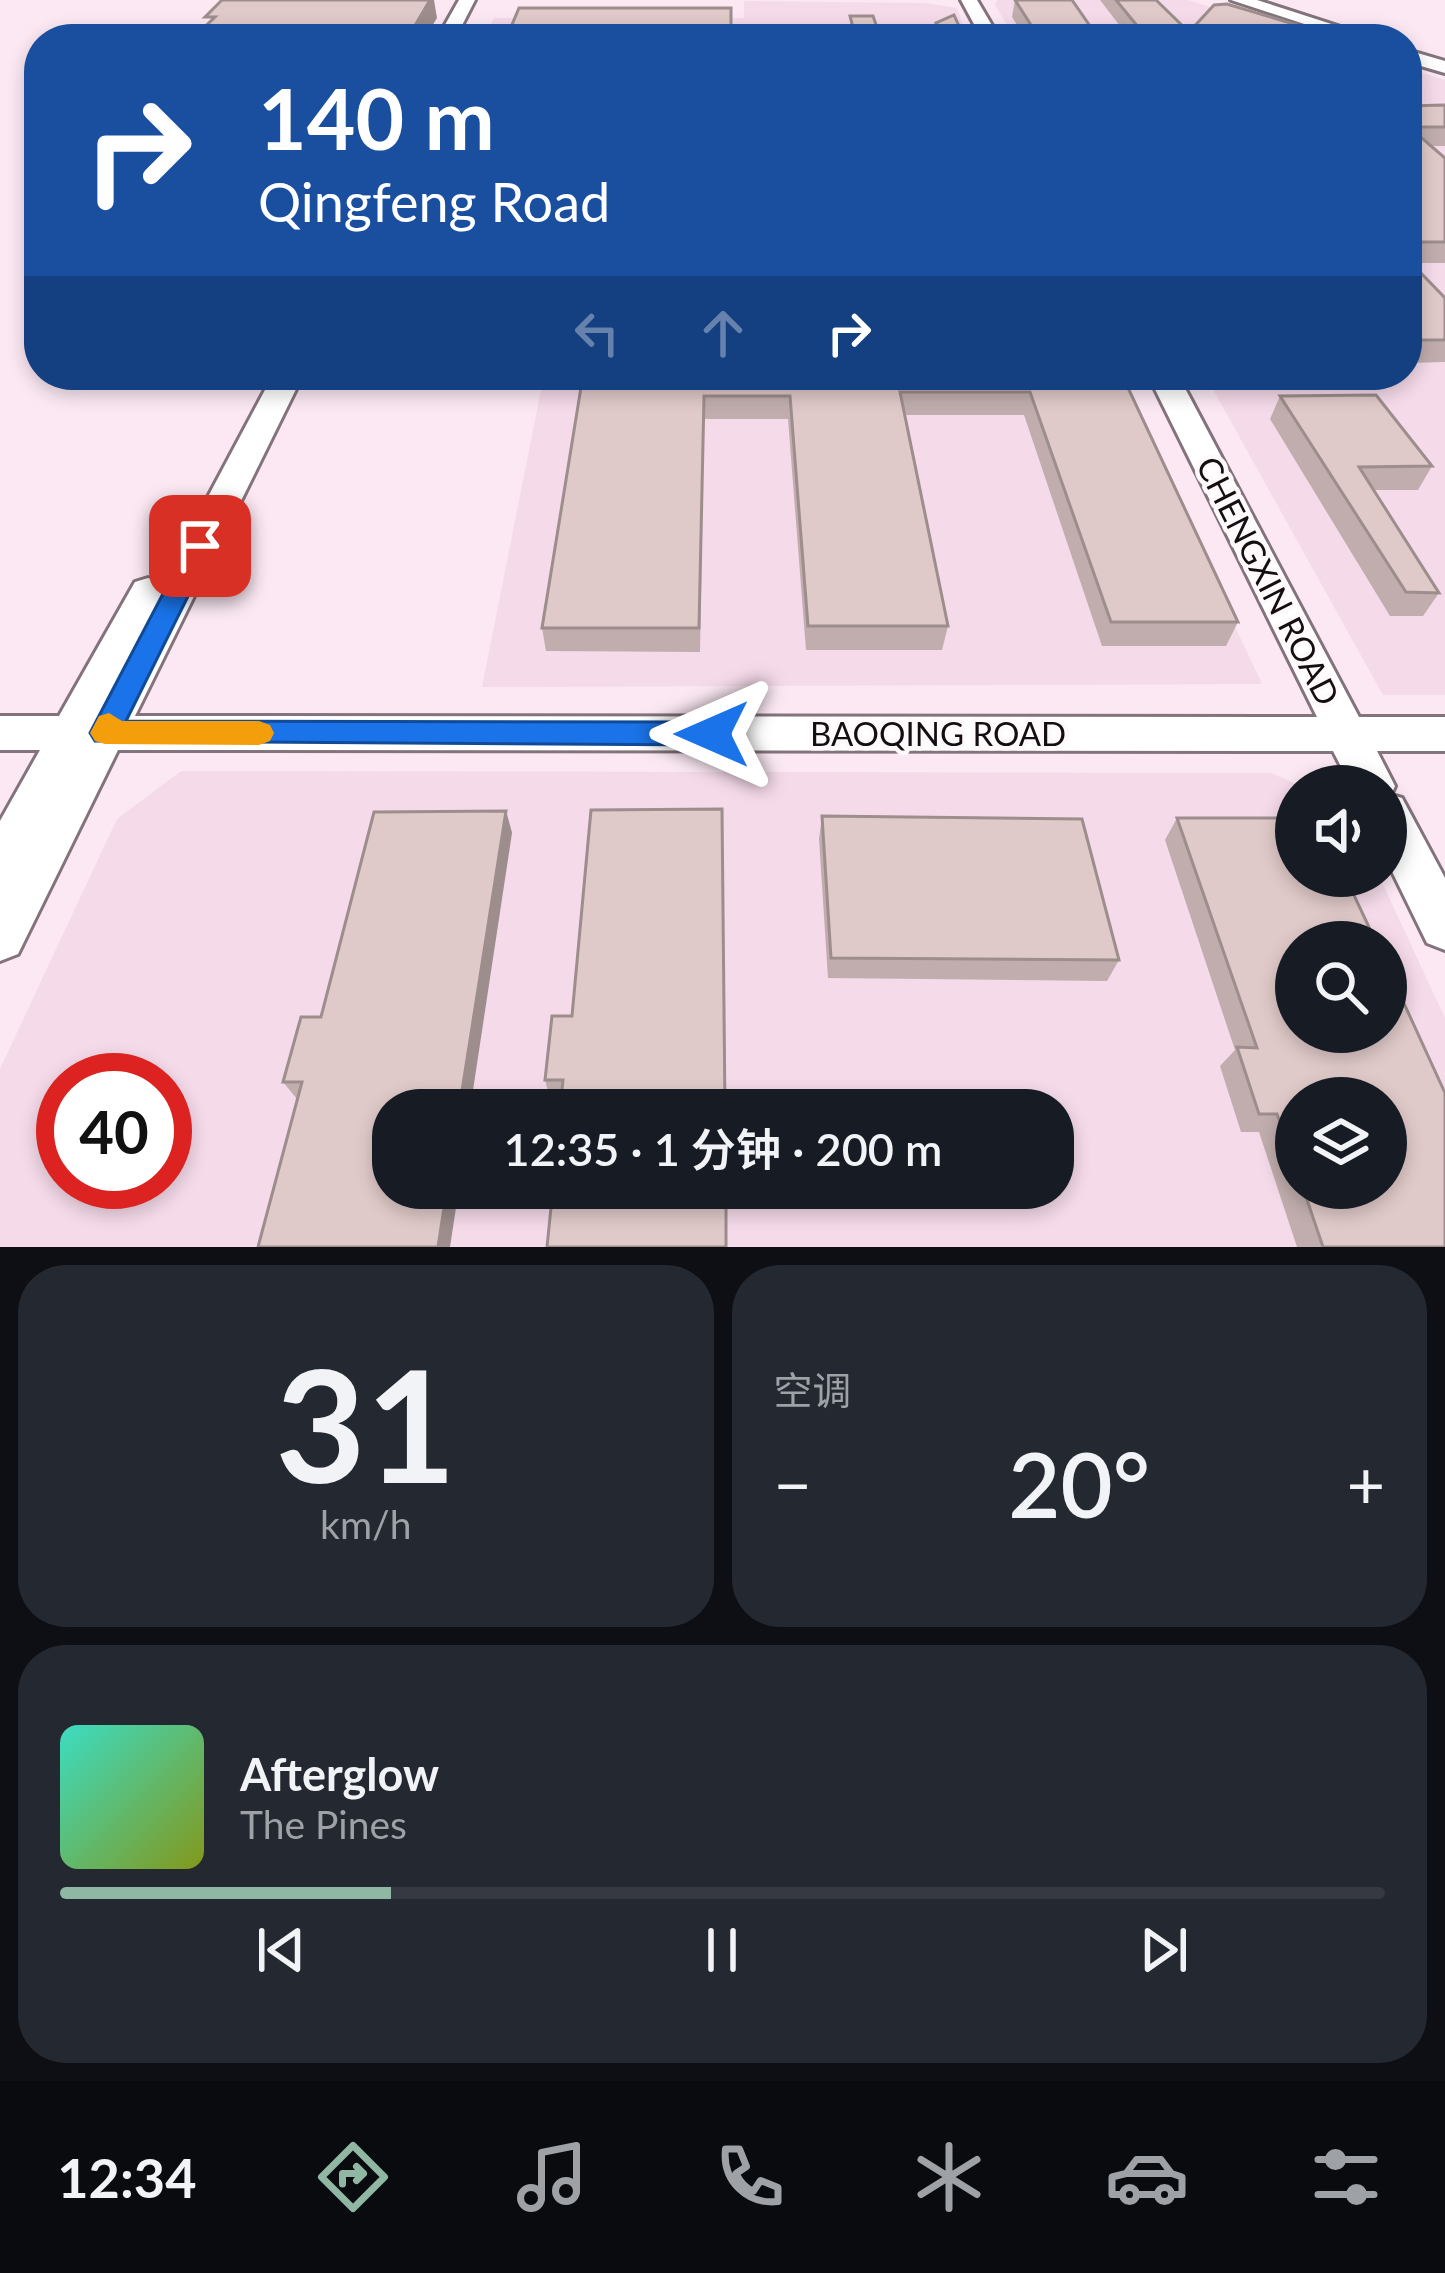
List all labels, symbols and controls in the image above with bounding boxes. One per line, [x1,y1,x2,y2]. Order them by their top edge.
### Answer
text: 140 m [258,67,495,168]
icon: right [60,72,216,228]
text: Qingfeng Road [258,169,610,234]
icon: left [564,300,630,366]
icon: ahead [690,300,756,366]
icon: right [816,300,882,366]
street label: CHENGXIN ROAD [1189,450,1349,712]
pin [149,495,251,597]
icon: arrive [167,513,233,579]
position arrow [649,671,775,797]
street label: BAOQING ROAD [810,713,1066,753]
map controls [1275,765,1407,1209]
button: sound [1275,765,1407,897]
button: search [1275,921,1407,1053]
speed limit sign: 40 [36,1053,192,1209]
button: layers [1275,1077,1407,1209]
text: 12:35 · 1 分钟 · 200 m [504,1122,942,1176]
text: 31 [275,1329,456,1516]
text: 空调 [774,1367,852,1413]
text: 20° [1008,1429,1150,1537]
text: − [774,1444,812,1523]
text: + [1347,1444,1385,1523]
text: km/h [320,1501,411,1547]
text: Afterglow [240,1747,439,1801]
text: The Pines [240,1801,407,1847]
icon: previous [248,1917,314,1983]
icon: pause [689,1917,755,1983]
icon: next [1131,1917,1197,1983]
icon: directions [311,2135,395,2219]
icon: music [510,2135,594,2219]
icon: phone [708,2135,792,2219]
icon: climate [907,2135,991,2219]
icon: car [1105,2135,1189,2219]
icon: filters [1304,2135,1388,2219]
text: 12:34 [57,2145,196,2210]

